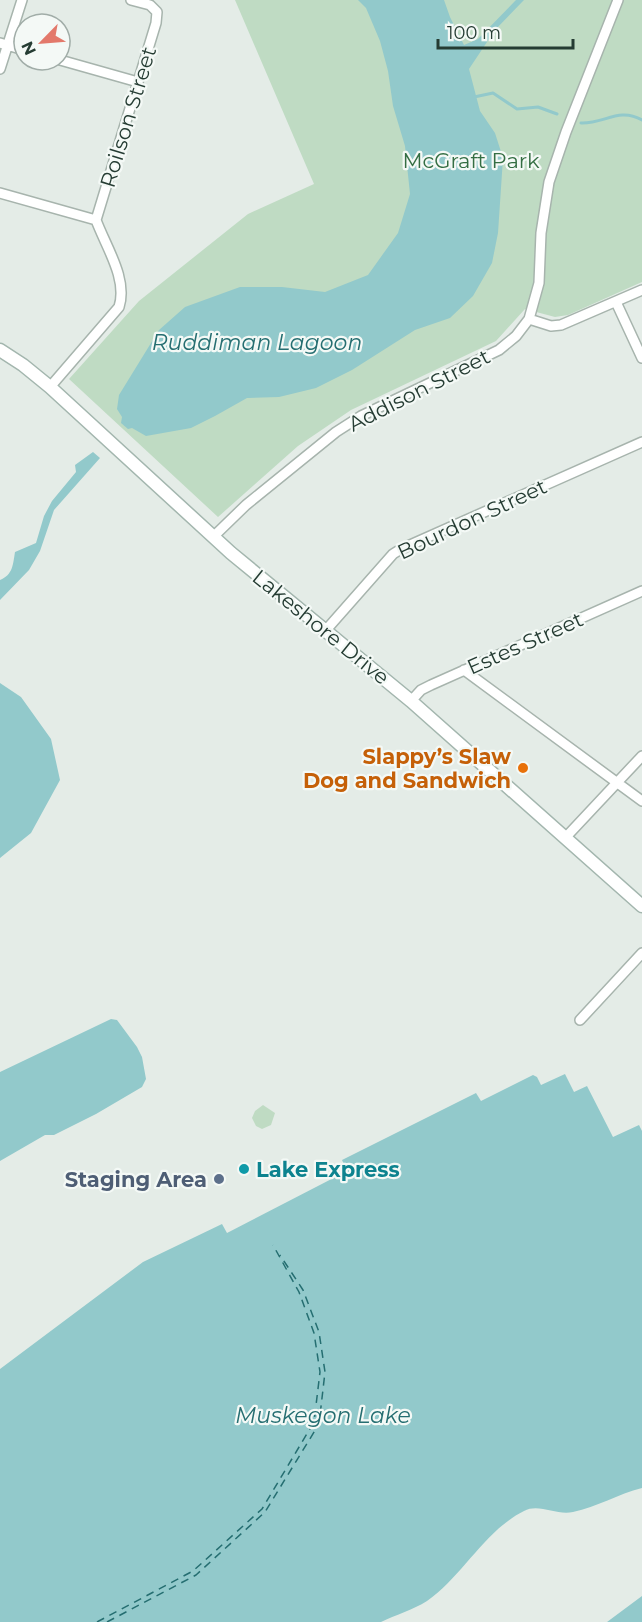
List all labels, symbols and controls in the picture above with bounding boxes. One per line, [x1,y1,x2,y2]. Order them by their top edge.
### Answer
north arrow [12,12,72,72]
scale bar [438,12,573,50]
text: 100 m [447,22,501,44]
text: N [18,38,40,58]
street label: Roilson Street [95,43,161,191]
park label: McGraft Park [402,148,540,173]
water label: Ruddiman Lagoon [152,329,362,356]
street label: Addison Street [344,344,494,436]
street label: Bourdon Street [393,473,551,565]
street label: Lakeshore Drive [248,564,394,690]
street label: Estes Street [463,606,587,680]
place label: Slappy’s Slaw Dog and Sandwich [303,744,511,793]
marker: Slappy’s Slaw Dog and Sandwich [516,761,530,775]
place label: Lake Express [256,1157,400,1182]
marker: Lake Express [237,1162,251,1176]
place label: Staging Area [65,1167,207,1192]
marker: Staging Area [212,1172,226,1186]
water label: Muskegon Lake [235,1402,411,1429]

